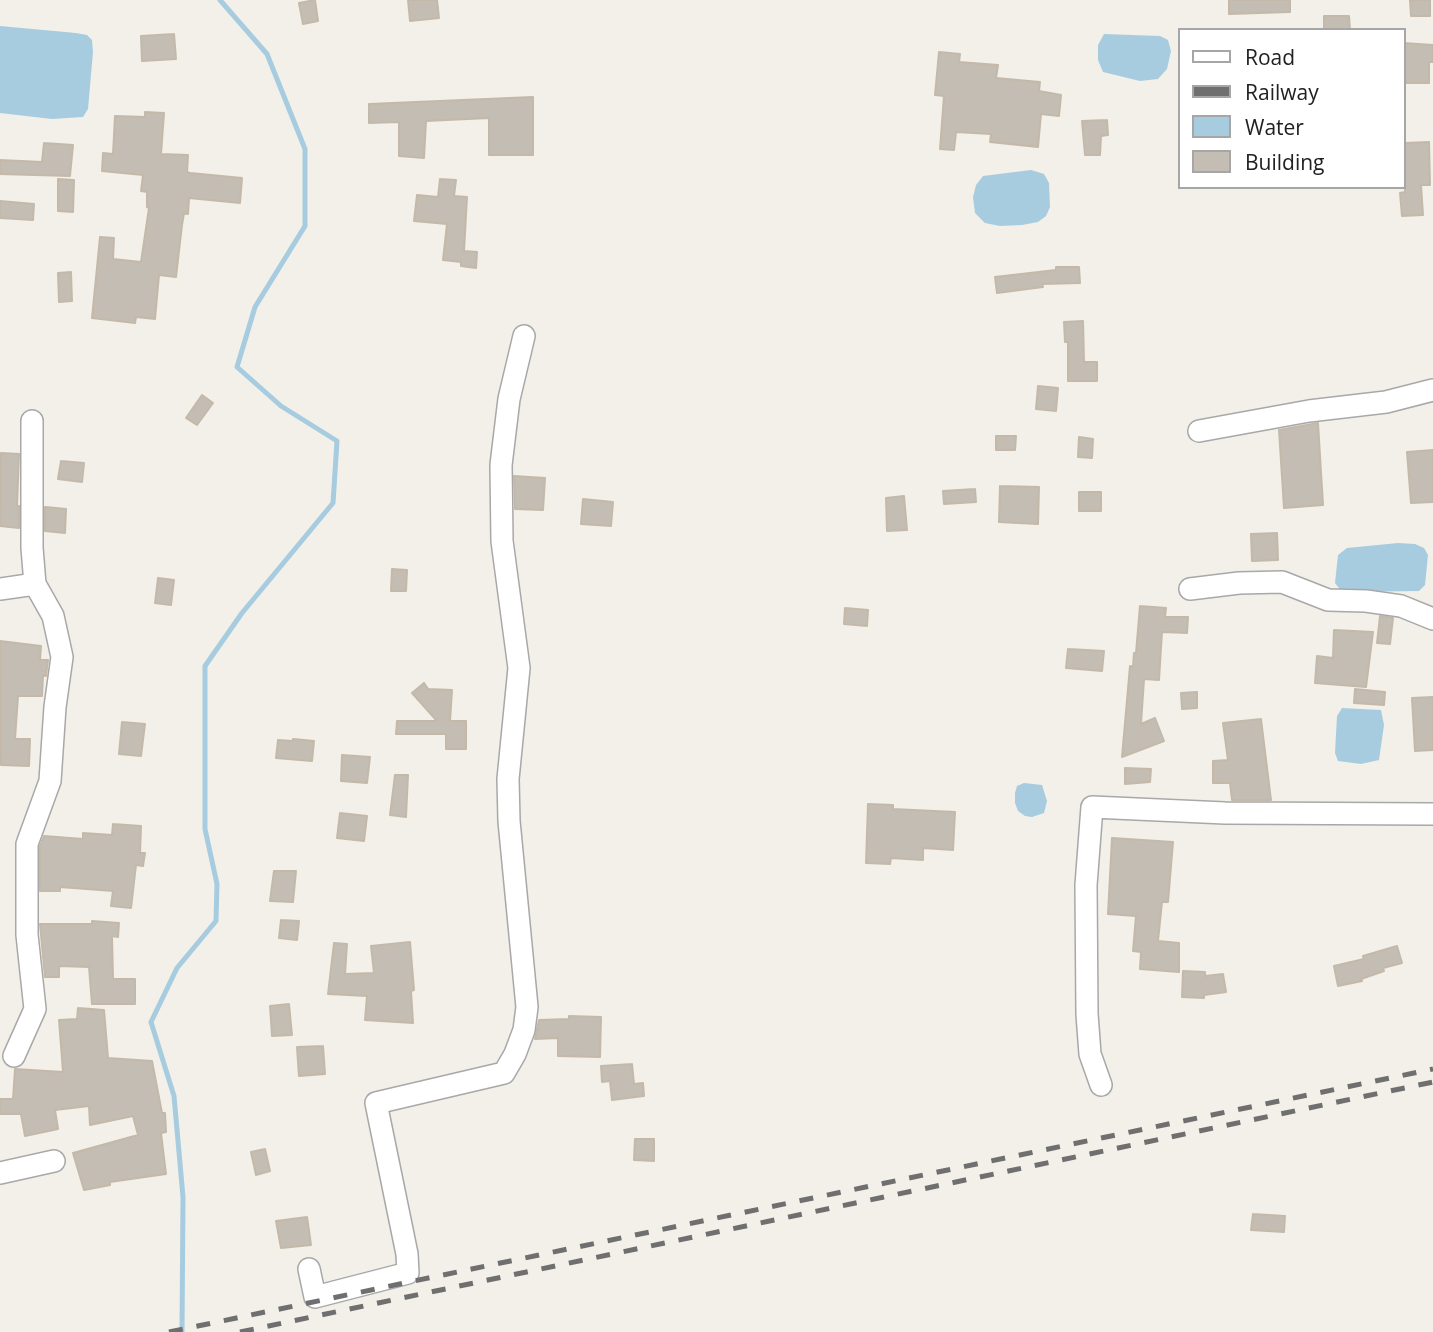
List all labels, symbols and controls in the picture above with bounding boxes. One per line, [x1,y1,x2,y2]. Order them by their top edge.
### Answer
legend [1178,28,1405,189]
text: Road [1245,43,1295,71]
text: Railway [1245,78,1319,106]
text: Water [1245,113,1304,141]
text: Building [1245,148,1324,176]

